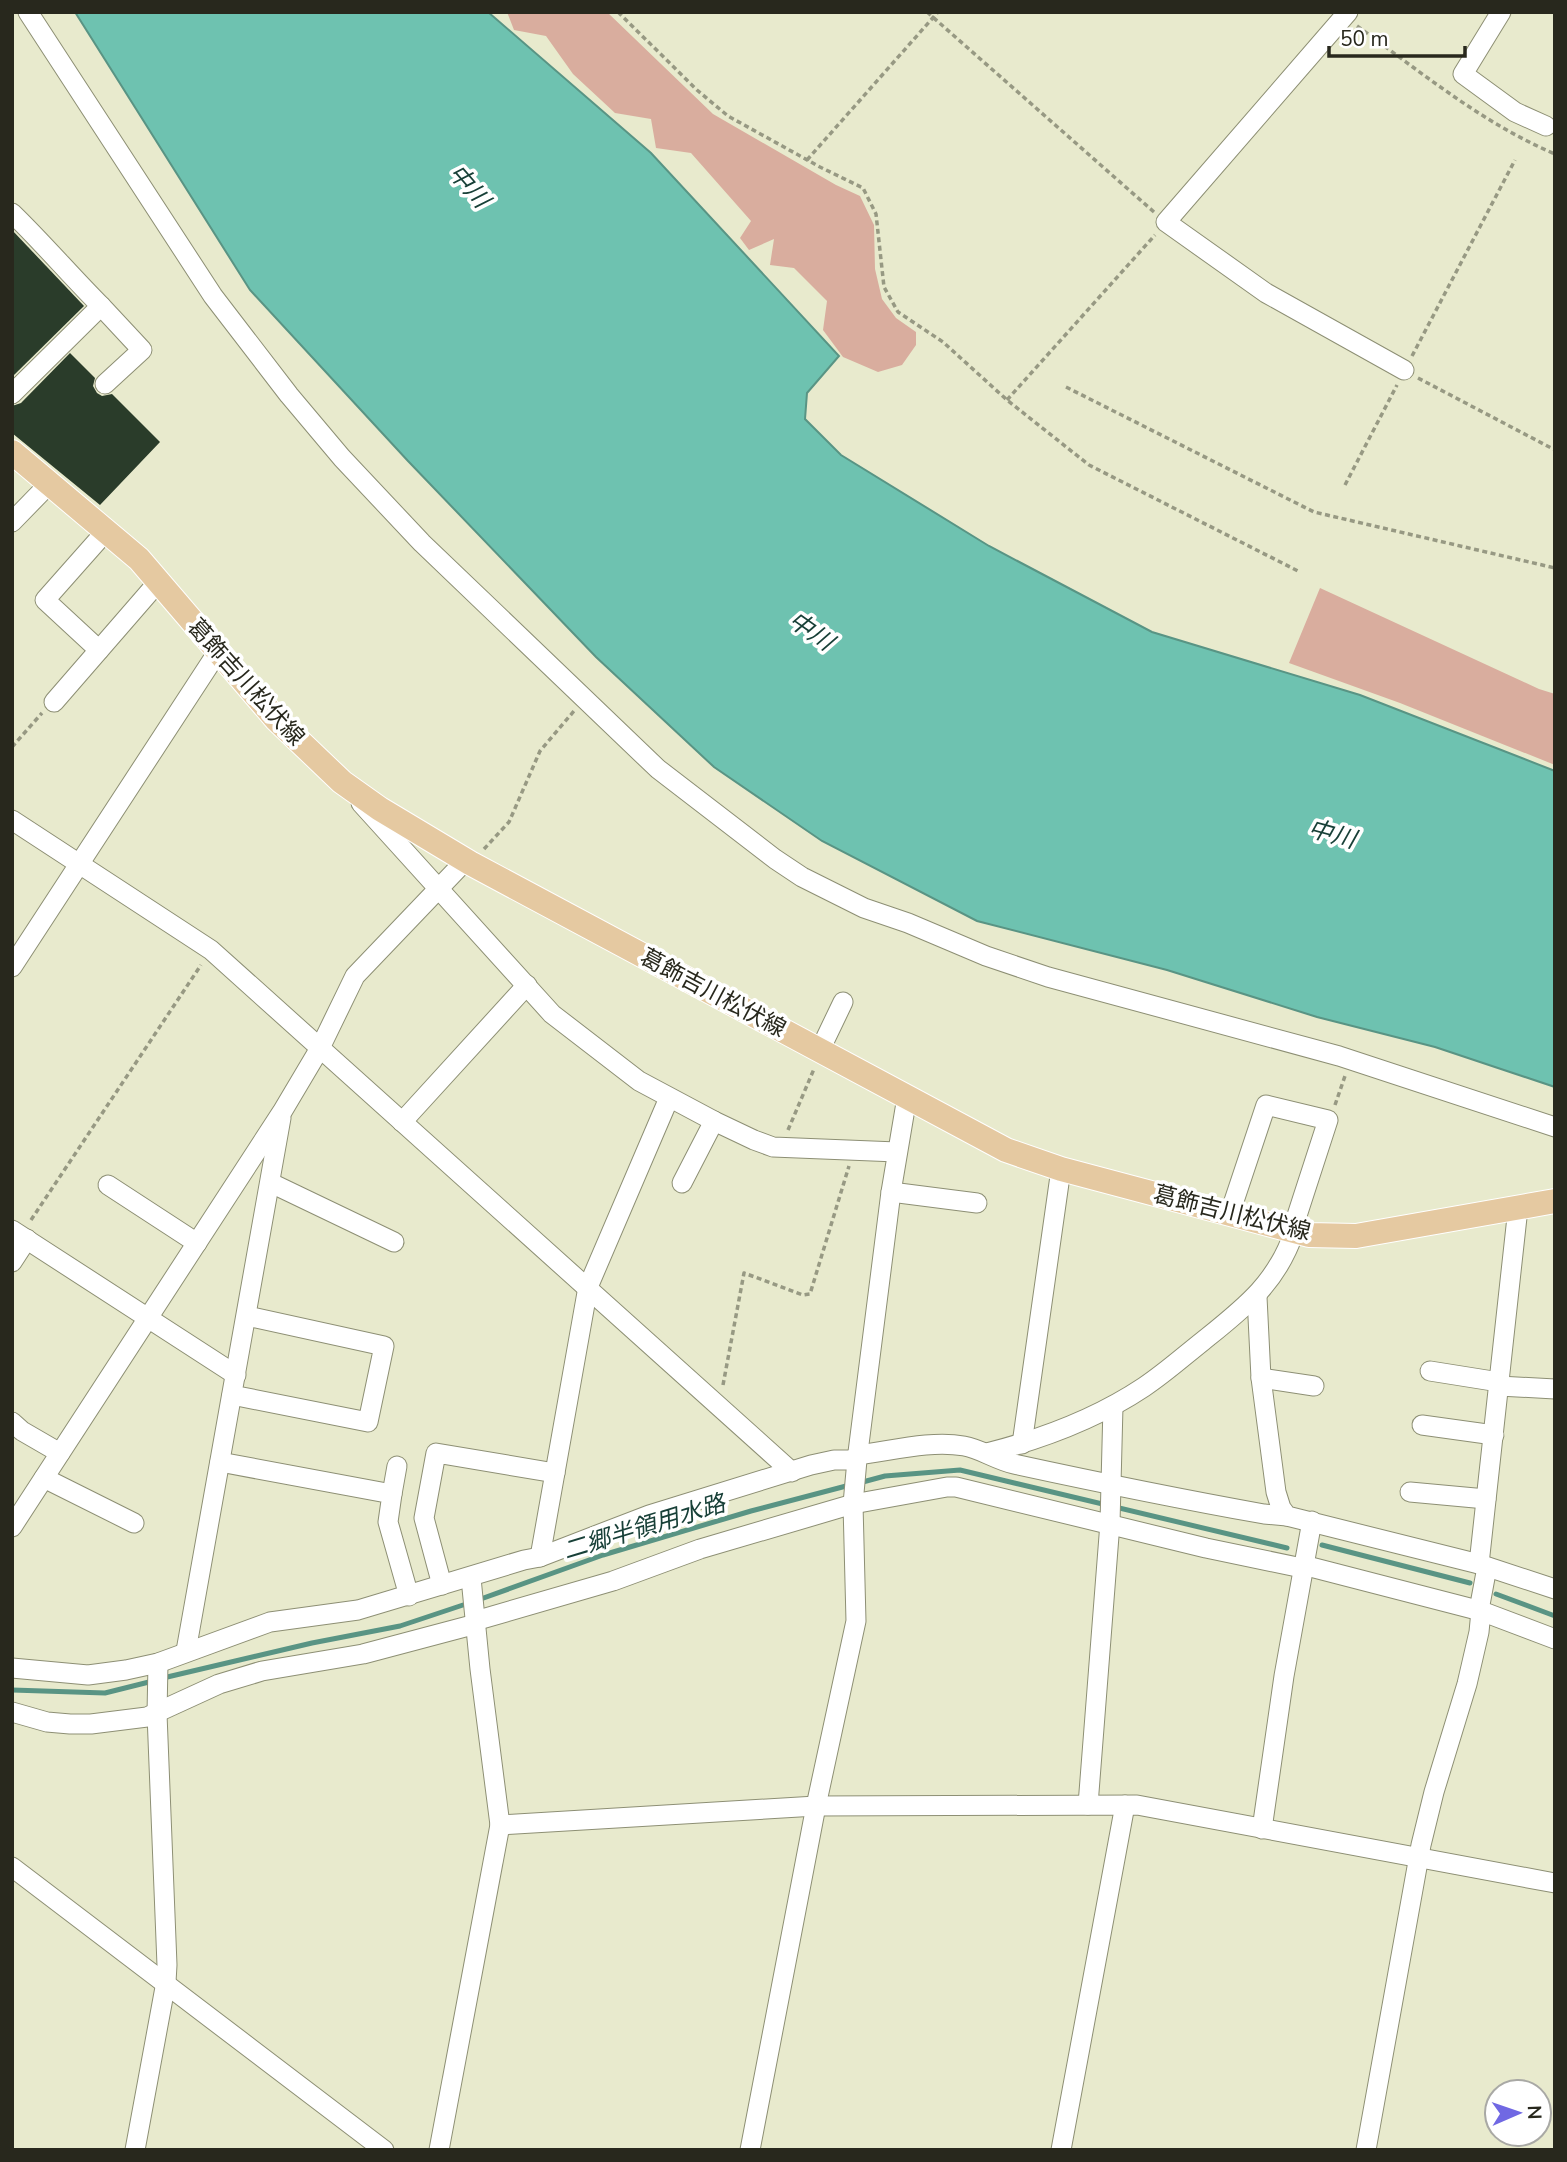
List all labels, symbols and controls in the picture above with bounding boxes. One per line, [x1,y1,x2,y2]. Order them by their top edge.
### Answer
scale bar [1329,14,1466,58]
text: 50 m [1340,25,1389,53]
water label: 中川 [441,157,499,217]
water label: 中川 [782,604,842,660]
street label: 葛飾吉川松伏線 [181,612,311,752]
water label: 中川 [1305,812,1362,856]
street label: 葛飾吉川松伏線 [635,942,791,1044]
street label: 葛飾吉川松伏線 [1150,1178,1314,1248]
water label: 二郷半領用水路 [559,1487,731,1567]
north arrow [1483,2078,1553,2148]
text: N [1521,2105,1547,2120]

